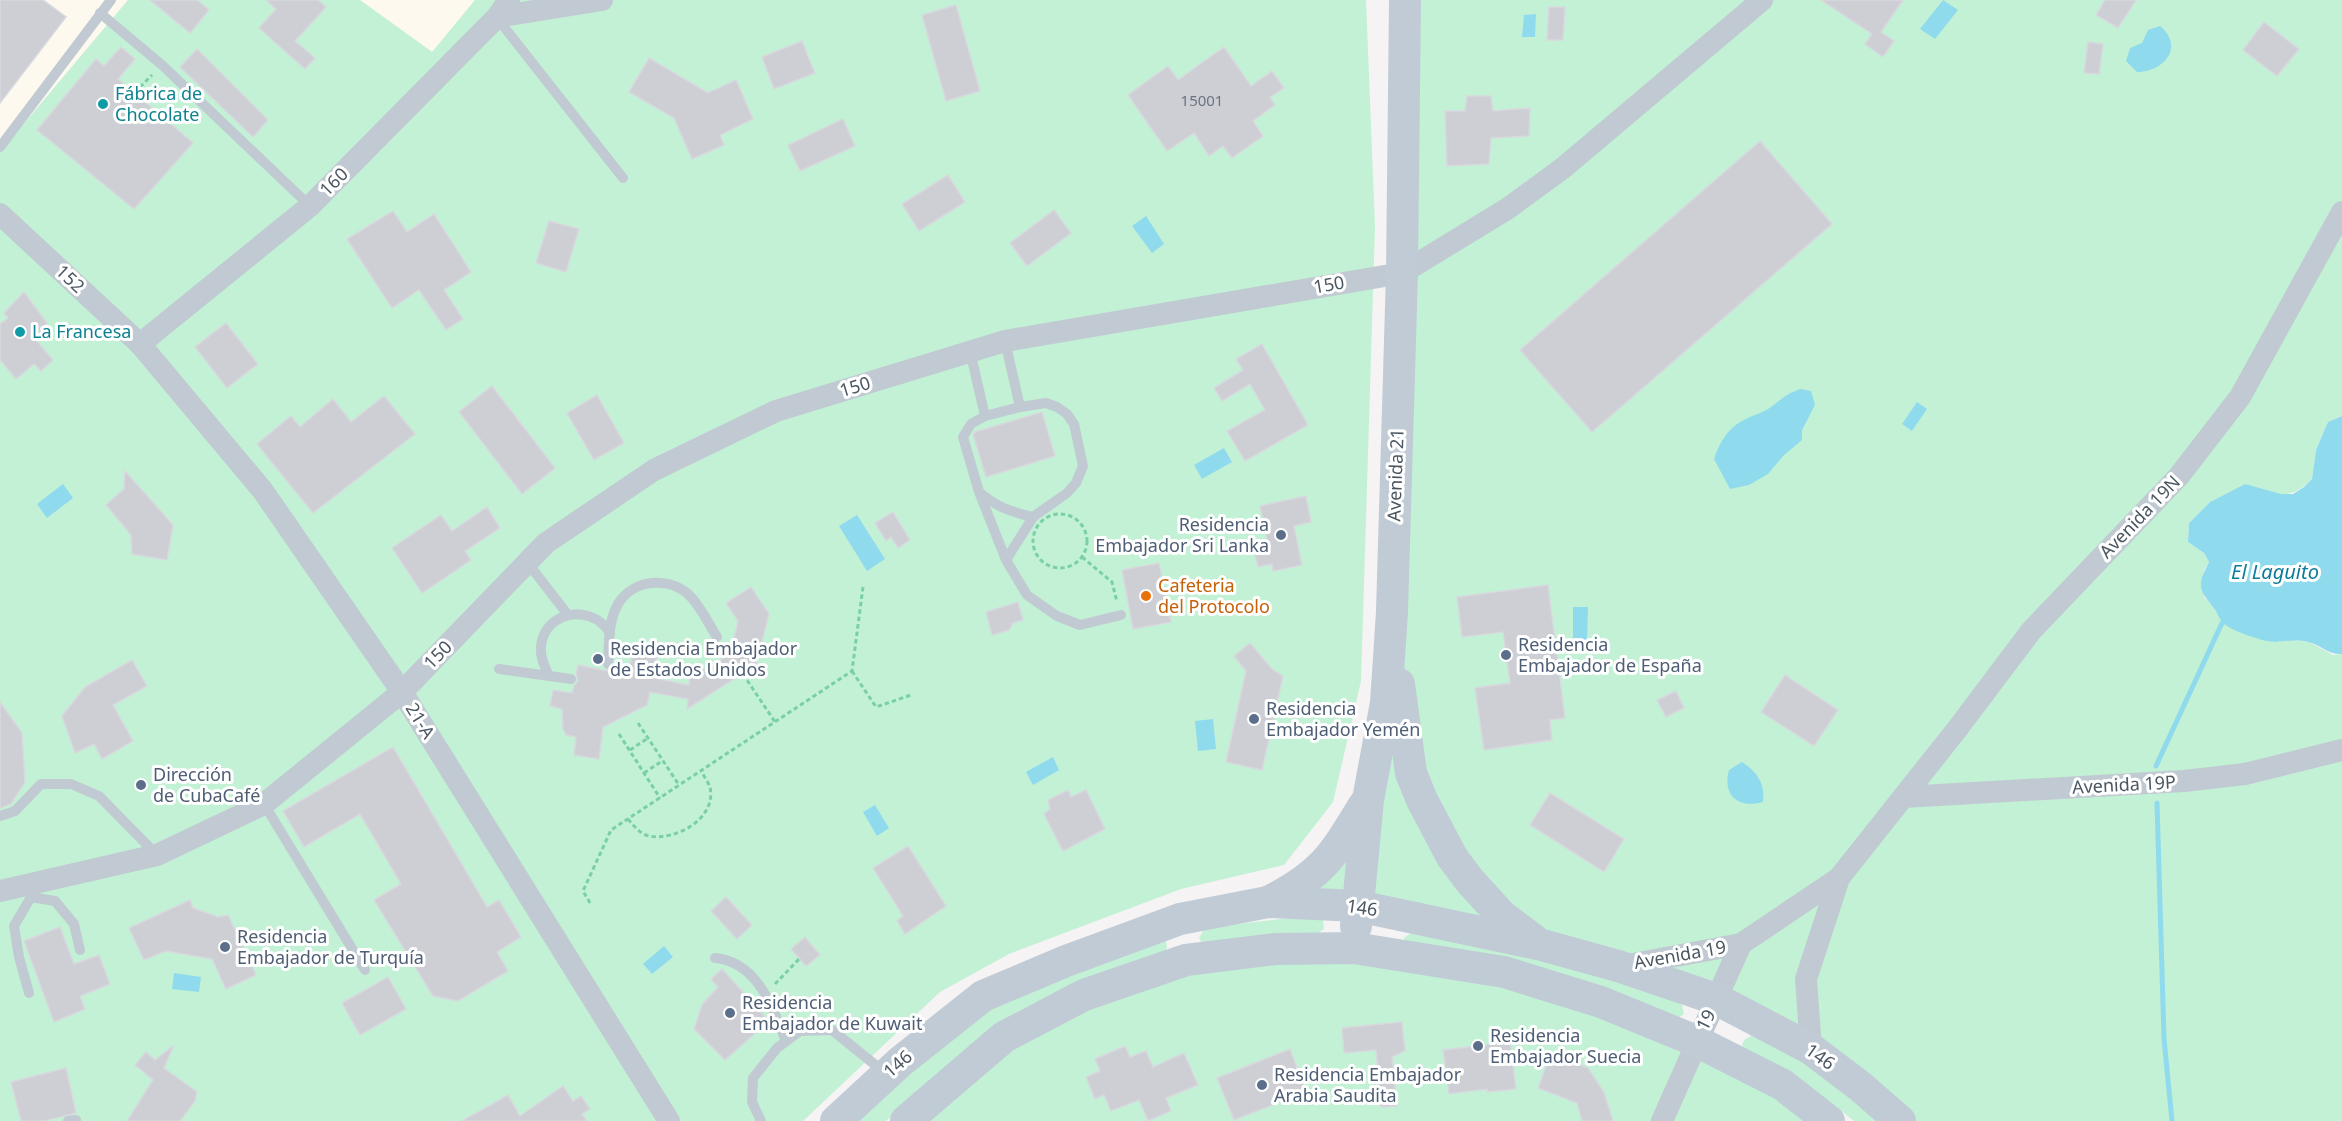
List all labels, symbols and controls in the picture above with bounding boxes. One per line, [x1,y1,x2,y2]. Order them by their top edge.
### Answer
place label: Fábrica de Chocolate [115,81,202,126]
house number: 15001 [1181,90,1223,110]
marker: Fábrica de Chocolate [96,97,110,111]
street label: 160 [314,162,353,201]
street label: 152 [51,259,90,298]
street label: 150 [1312,270,1346,299]
place label: La Francesa [32,319,131,343]
marker: La Francesa [13,325,27,339]
street label: 150 [836,370,873,402]
street label: Avenida 21 [1381,428,1409,522]
street label: Avenida 19N [2094,470,2185,563]
place label: Residencia Embajador Sri Lanka [1095,512,1269,557]
marker: Residencia Embajador Sri Lanka [1274,528,1288,542]
water label: El Laguito [2231,558,2319,585]
place label: Cafeteria del Protocolo [1158,573,1270,618]
marker: Cafeteria del Protocolo [1139,589,1153,603]
place label: Residencia Embajador de España [1518,632,1702,677]
street label: 150 [418,635,457,674]
place label: Residencia Embajador de Estados Unidos [610,636,798,681]
marker: Residencia Embajador de España [1499,648,1513,662]
marker: Residencia Embajador de Estados Unidos [591,652,605,666]
place label: Residencia Embajador Yemén [1266,696,1420,741]
street label: 21-A [401,698,441,743]
marker: Residencia Embajador Yemén [1247,712,1261,726]
place label: Dirección de CubaCafé [153,762,260,807]
street label: Avenida 19P [2071,769,2176,799]
marker: Dirección de CubaCafé [134,778,148,792]
street label: 146 [1345,893,1379,921]
place label: Residencia Embajador de Turquía [237,924,424,969]
street label: Avenida 19 [1632,934,1728,974]
marker: Residencia Embajador de Turquía [218,940,232,954]
place label: Residencia Embajador de Kuwait [742,990,923,1035]
street label: 19 [1690,1005,1720,1034]
marker: Residencia Embajador de Kuwait [723,1006,737,1020]
place label: Residencia Embajador Suecia [1490,1023,1641,1068]
street label: 146 [1801,1037,1840,1075]
marker: Residencia Embajador Suecia [1471,1039,1485,1053]
street label: 146 [878,1044,917,1082]
place label: Residencia Embajador Arabia Saudita [1274,1062,1462,1107]
marker: Residencia Embajador Arabia Saudita [1255,1078,1269,1092]

